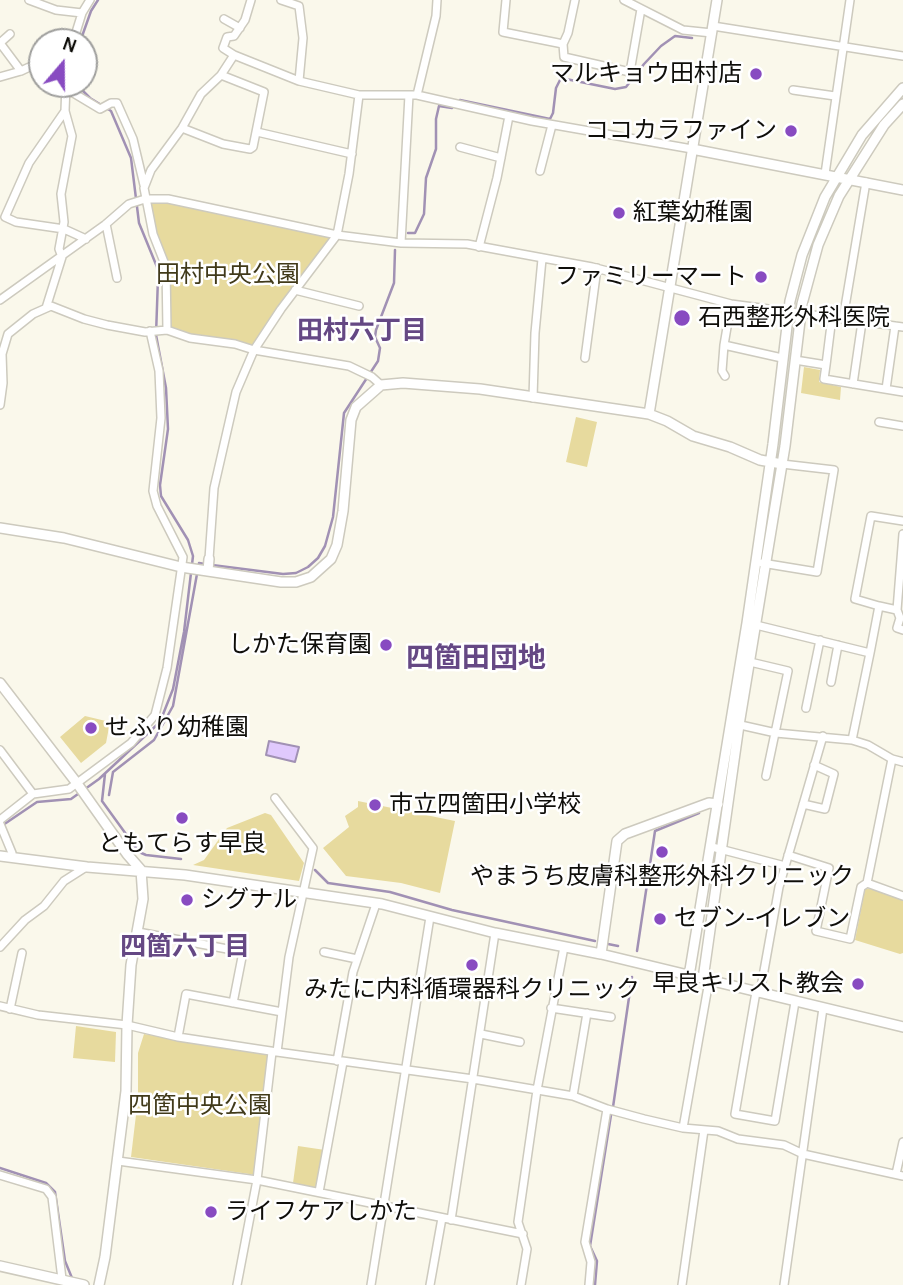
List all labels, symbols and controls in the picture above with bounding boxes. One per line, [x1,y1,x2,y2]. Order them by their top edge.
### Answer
north arrow [28,28,98,98]
text: N [59,32,80,58]
place label: マルキョウ田村店 [550,60,742,88]
marker: マルキョウ田村店 [748,66,764,82]
place label: ココカラファイン [585,117,777,145]
marker: ココカラファイン [783,123,799,139]
place label: 紅葉幼稚園 [633,199,753,227]
marker: 紅葉幼稚園 [611,205,627,221]
park label: 田村中央公園 [156,261,300,289]
place label: ファミリーマート [555,263,747,291]
marker: ファミリーマート [753,269,769,285]
place label: 石西整形外科医院 [698,304,890,332]
marker: 石西整形外科医院 [672,308,692,328]
district label: 田村六丁目 [297,316,427,348]
place label: しかた保育園 [228,631,372,659]
marker: しかた保育園 [378,637,394,653]
district label: 四箇田団地 [406,642,546,676]
place label: せふり幼稚園 [105,714,249,742]
marker: せふり幼稚園 [83,720,99,736]
place label: 市立四箇田小学校 [389,791,581,819]
marker: 市立四箇田小学校 [367,797,383,813]
marker: ともてらす早良 [174,810,190,826]
place label: ともてらす早良 [98,830,266,858]
marker: やまうち皮膚科整形外科クリニック [654,844,670,860]
place label: やまうち皮膚科整形外科クリニック [470,863,854,891]
place label: シグナル [201,886,297,914]
marker: シグナル [179,892,195,908]
place label: セブン-イレブン [674,905,850,933]
marker: セブン-イレブン [652,911,668,927]
district label: 四箇六丁目 [120,932,250,964]
marker: みたに内科循環器科クリニック [464,957,480,973]
place label: 早良キリスト教会 [652,970,844,998]
place label: みたに内科循環器科クリニック [304,976,640,1004]
marker: 早良キリスト教会 [850,976,866,992]
park label: 四箇中央公園 [128,1092,272,1120]
place label: ライフケアしかた [225,1198,417,1226]
marker: ライフケアしかた [203,1204,219,1220]

